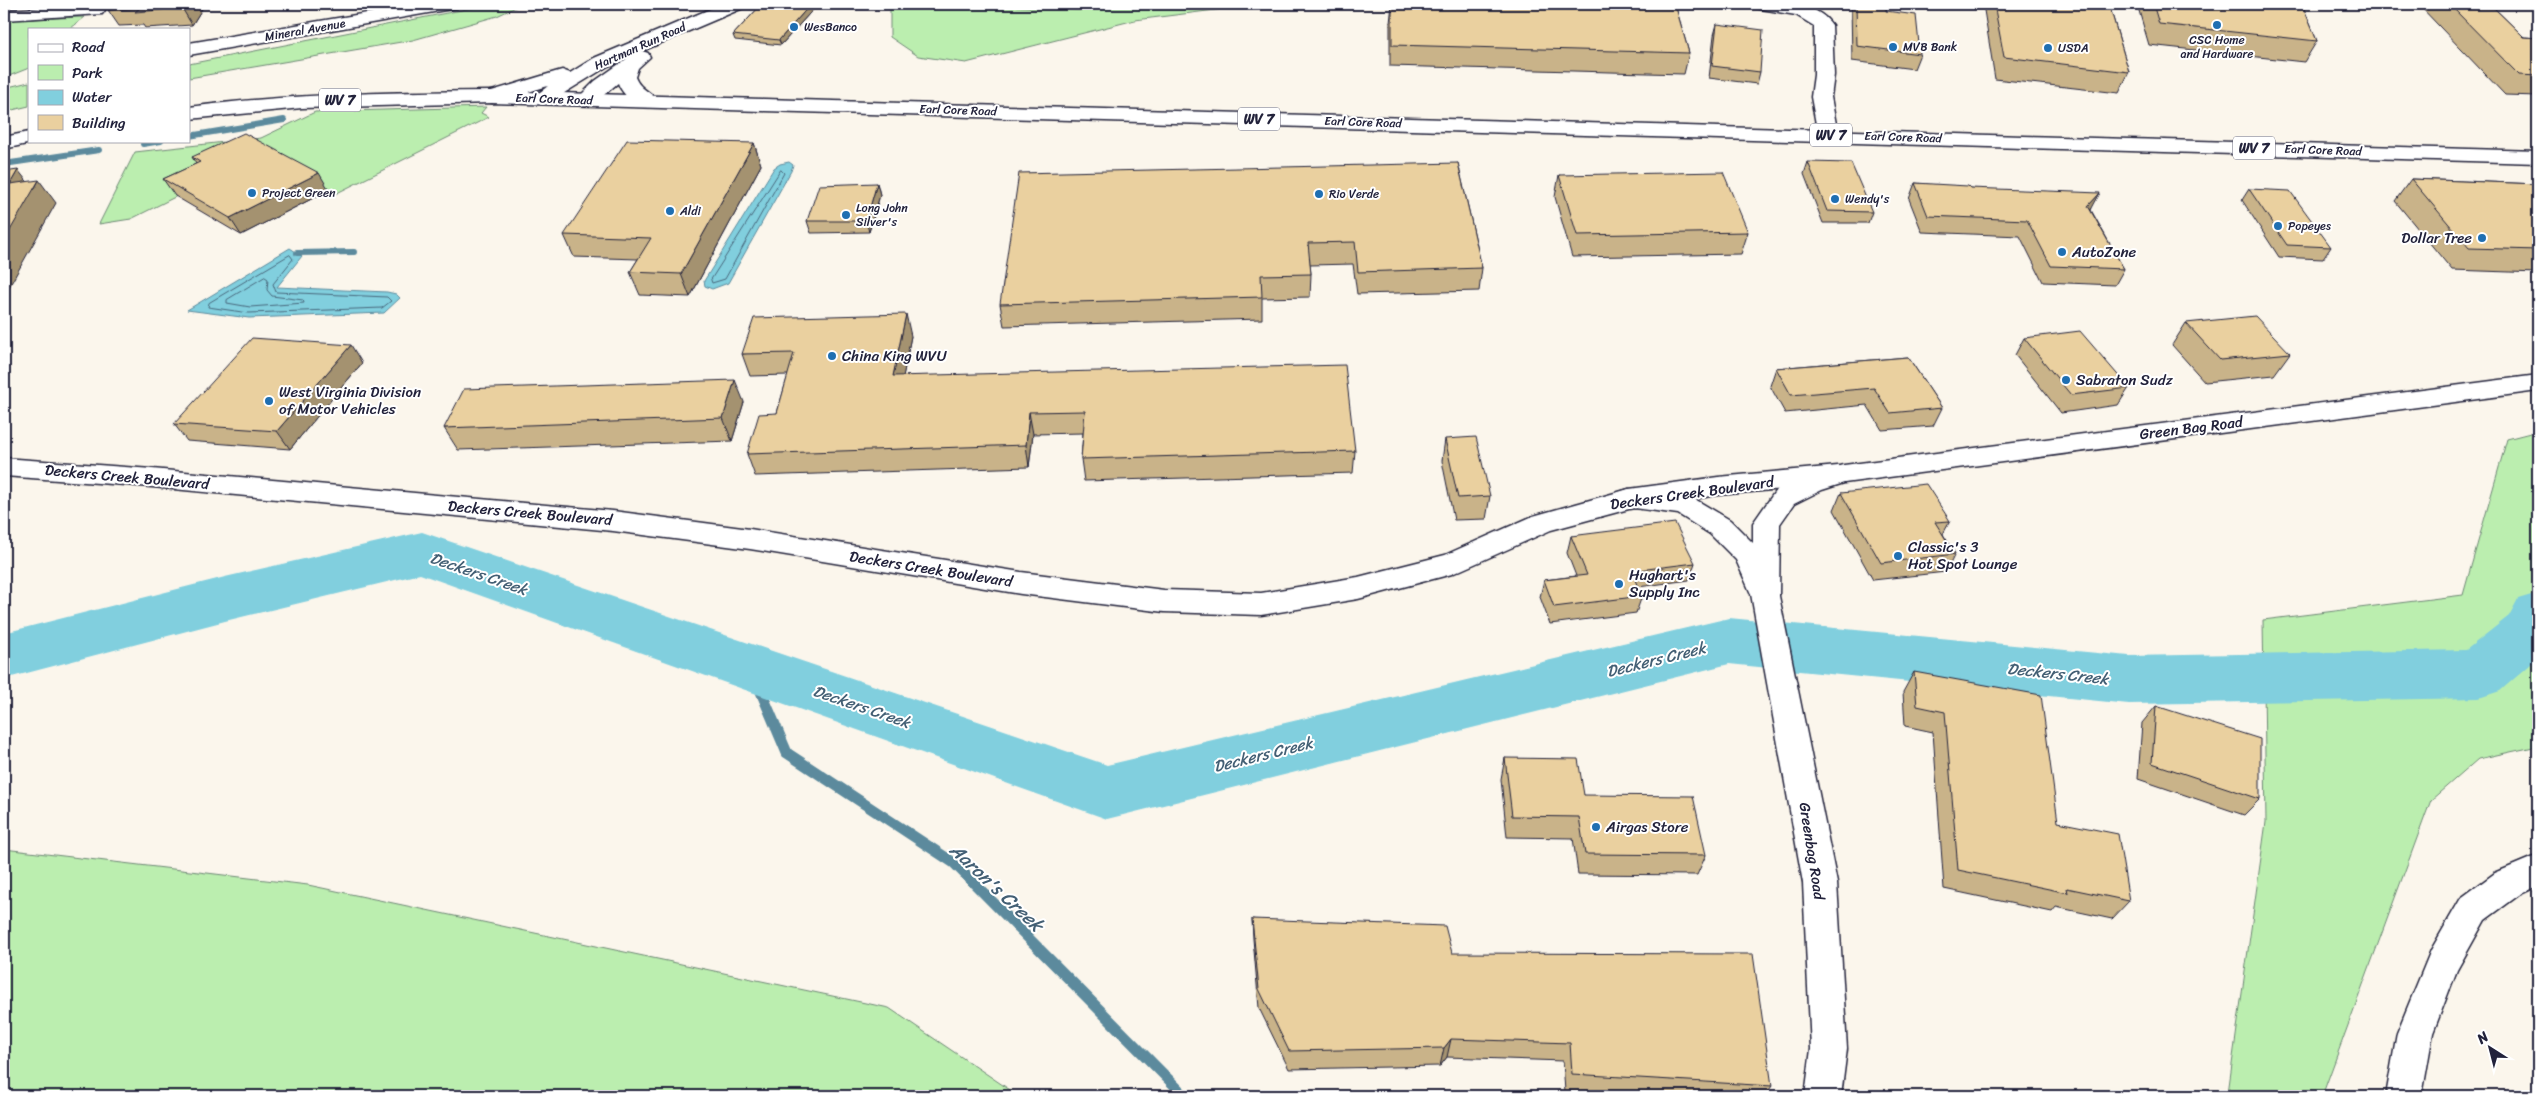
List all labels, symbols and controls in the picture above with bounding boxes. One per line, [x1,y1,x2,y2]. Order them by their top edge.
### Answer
street label: Mineral Avenue [263,12,347,48]
street label: Hartman Run Road [591,16,690,76]
place label: WesBanco [804,16,857,38]
marker: CSC Home and Hardware [2211,19,2223,31]
marker: WesBanco [788,21,800,33]
legend [28,28,190,142]
place label: CSC Home and Hardware [2180,29,2254,65]
text: Road [72,34,105,60]
place label: MVB Bank [1903,36,1958,58]
place label: USDA [2058,37,2089,59]
marker: MVB Bank [1887,41,1899,53]
marker: USDA [2042,42,2054,54]
text: Park [72,60,103,86]
text: Water [72,84,112,110]
street label: Earl Core Road [515,87,595,111]
road number: WV 7 [319,88,361,112]
street label: Earl Core Road [919,98,999,122]
road number: WV 7 [1238,108,1280,130]
text: Building [72,110,126,136]
street label: Earl Core Road [1324,110,1404,134]
road number: WV 7 [1810,124,1852,146]
street label: Earl Core Road [1864,125,1944,149]
road number: WV 7 [2233,136,2275,160]
street label: Earl Core Road [2284,138,2364,162]
place label: Project Green [262,182,336,204]
place label: Rio Verde [1329,183,1379,205]
marker: Project Green [246,187,258,199]
marker: Rio Verde [1313,188,1325,200]
place label: Wendy's [1845,188,1890,210]
marker: Wendy's [1829,193,1841,205]
place label: Long John Silver's [856,197,908,233]
place label: Aldi [679,200,702,222]
marker: Aldi [664,205,676,217]
marker: Long John Silver's [840,209,852,221]
place label: Popeyes [2288,215,2331,237]
marker: Popeyes [2272,220,2284,232]
place label: Dollar Tree [2401,225,2472,251]
marker: Dollar Tree [2476,232,2488,244]
place label: AutoZone [2071,239,2136,265]
marker: AutoZone [2056,246,2068,258]
place label: China King WVU [842,343,948,369]
marker: China King WVU [826,350,838,362]
place label: Sabraton Sudz [2076,367,2174,393]
marker: Sabraton Sudz [2060,374,2072,386]
place label: West Virginia Division of Motor Vehicles [279,379,421,422]
marker: West Virginia Division of Motor Vehicles [263,395,275,407]
street label: Green Bag Road [2138,409,2245,447]
street label: Deckers Creek Boulevard [44,457,211,497]
street label: Deckers Creek Boulevard [1609,468,1777,517]
street label: Deckers Creek Boulevard [447,493,614,533]
place label: Classic's 3 Hot Spot Lounge [1908,534,2018,577]
water label: Deckers Creek [426,543,533,604]
street label: Deckers Creek Boulevard [848,543,1016,595]
marker: Classic's 3 Hot Spot Lounge [1892,550,1904,562]
place label: Hughart's Supply Inc [1629,562,1700,605]
marker: Hughart's Supply Inc [1613,578,1625,590]
water label: Deckers Creek [1603,633,1710,686]
water label: Deckers Creek [2006,654,2111,693]
water label: Deckers Creek [809,676,916,737]
water label: Deckers Creek [1210,728,1317,781]
street label: Greenbag Road [1791,800,1833,903]
place label: Airgas Store [1605,814,1689,840]
marker: Airgas Store [1590,821,1602,833]
water label: Aaron's Creek [941,834,1053,942]
north arrow [2464,1022,2514,1072]
text: N [2471,1025,2494,1051]

